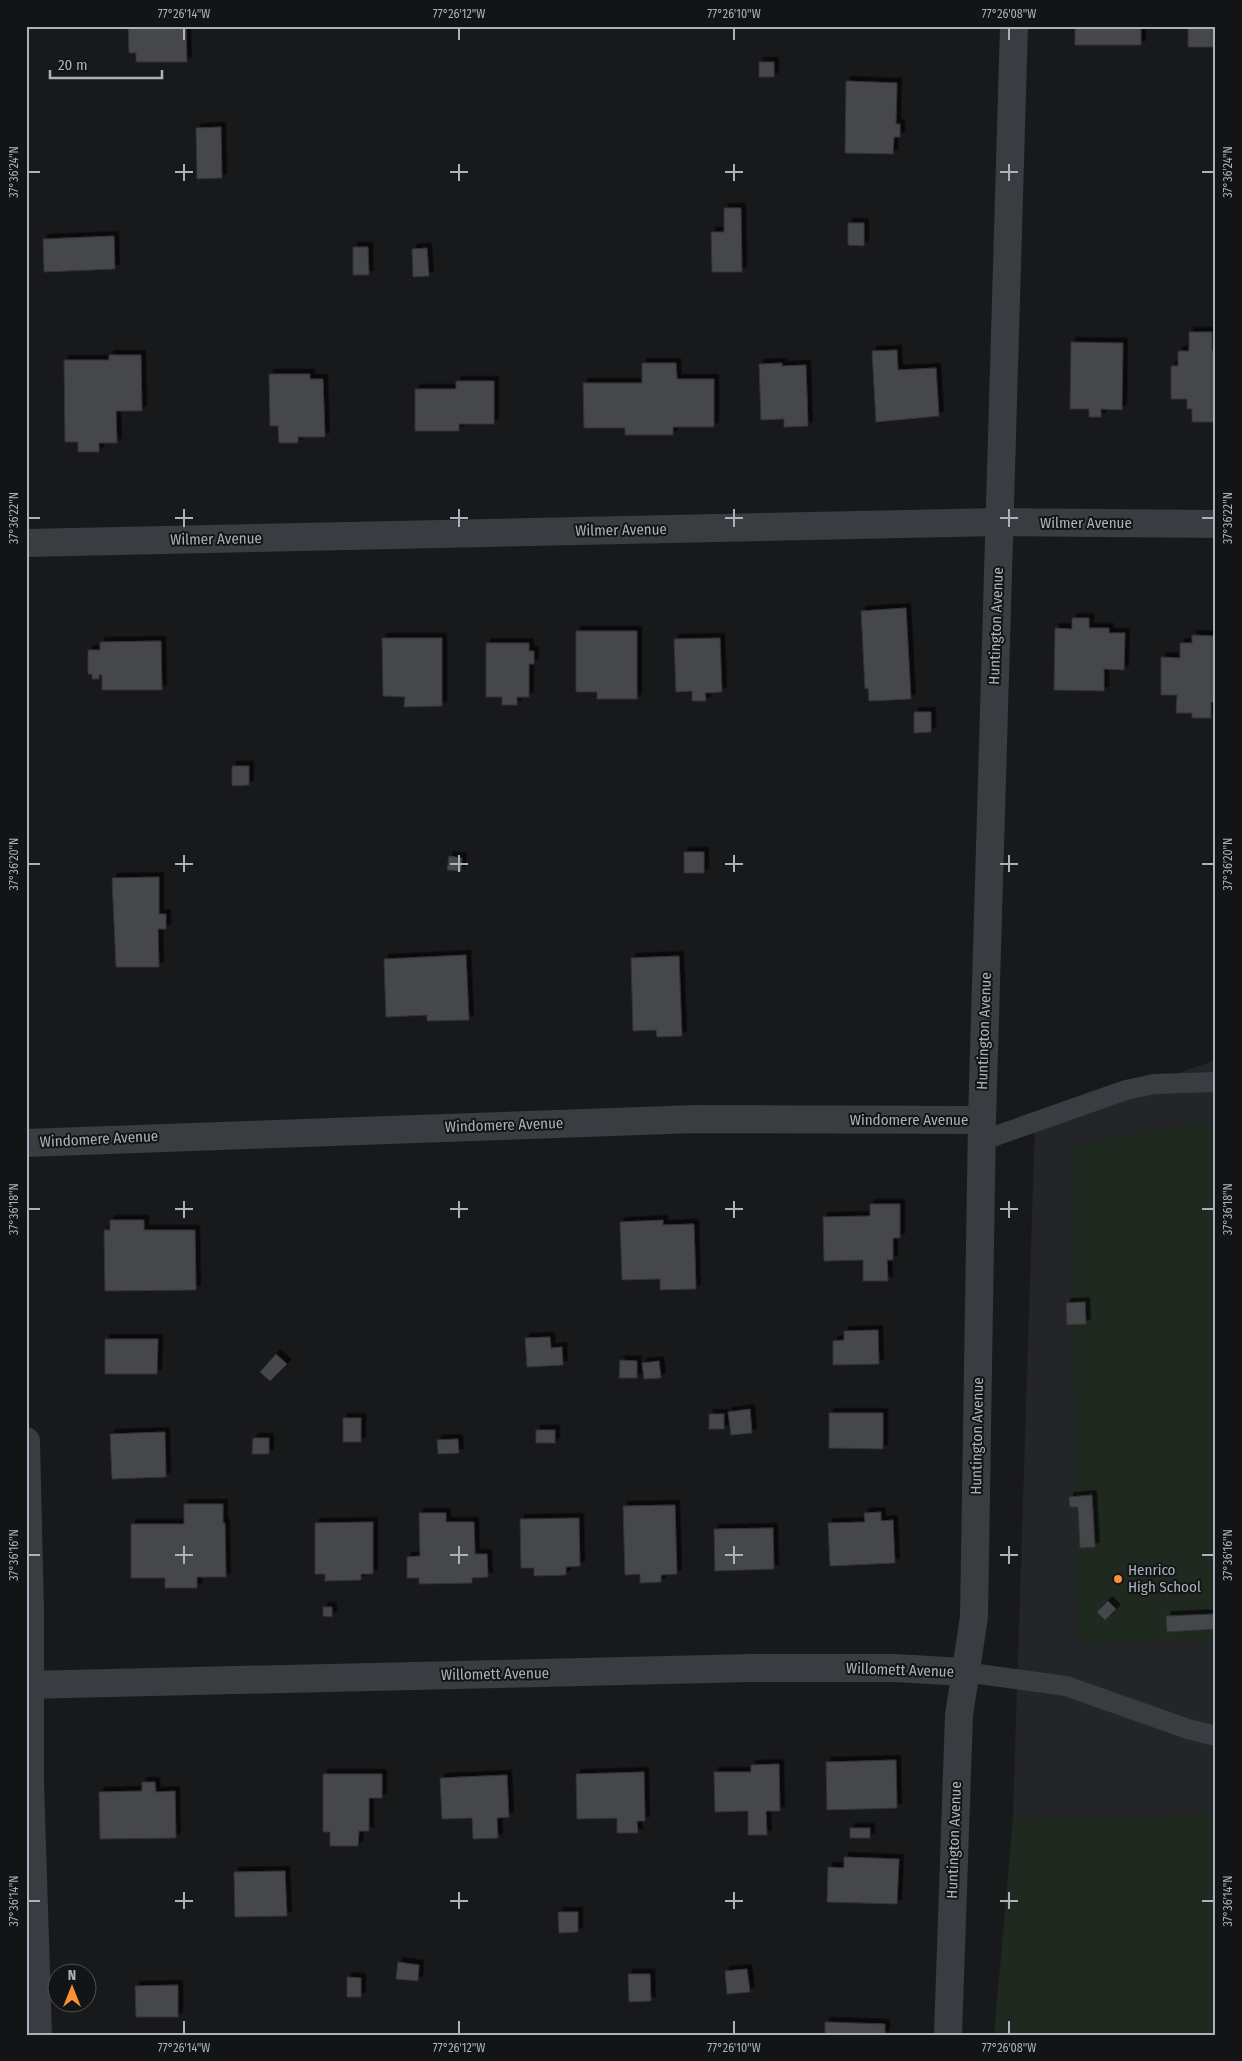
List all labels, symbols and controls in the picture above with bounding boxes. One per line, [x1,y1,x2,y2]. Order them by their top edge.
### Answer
text: 77°26'14"W [158,7,210,21]
text: 77°26'12"W [433,7,485,21]
text: 77°26'10"W [707,7,761,21]
text: 77°26'08"W [982,7,1036,21]
scale bar [50,48,162,80]
text: 20 m [58,56,88,74]
text: 37°36'24"N [7,146,21,198]
text: 37°36'24"N [1221,146,1235,198]
text: 37°36'22"N [7,492,21,544]
text: 37°36'22"N [1221,492,1235,544]
street label: Wilmer Avenue [1040,514,1132,532]
street label: Wilmer Avenue [575,520,667,540]
street label: Wilmer Avenue [170,529,262,549]
street label: Huntington Avenue [985,567,1007,685]
text: 37°36'20"N [7,838,21,890]
text: 37°36'20"N [1221,838,1235,890]
street label: Huntington Avenue [973,972,995,1090]
street label: Windomere Avenue [850,1111,968,1129]
street label: Windomere Avenue [444,1114,564,1136]
street label: Windomere Avenue [39,1127,159,1151]
text: 37°36'18"N [7,1183,21,1235]
text: 37°36'18"N [1221,1183,1235,1235]
street label: Huntington Avenue [967,1377,987,1495]
text: 37°36'16"N [7,1529,21,1581]
text: 37°36'16"N [1221,1529,1235,1581]
place label: Henrico High School [1128,1561,1201,1596]
marker: Henrico High School [1112,1573,1124,1585]
street label: Willomett Avenue [846,1659,954,1681]
street label: Willomett Avenue [441,1664,549,1684]
street label: Huntington Avenue [943,1781,965,1899]
text: 37°36'14"N [7,1875,21,1927]
text: 37°36'14"N [1221,1875,1235,1927]
north arrow [48,1964,98,2014]
text: N [68,1967,76,1984]
text: 77°26'14"W [158,2041,210,2055]
text: 77°26'12"W [433,2041,485,2055]
text: 77°26'10"W [707,2041,761,2055]
text: 77°26'08"W [982,2041,1036,2055]

